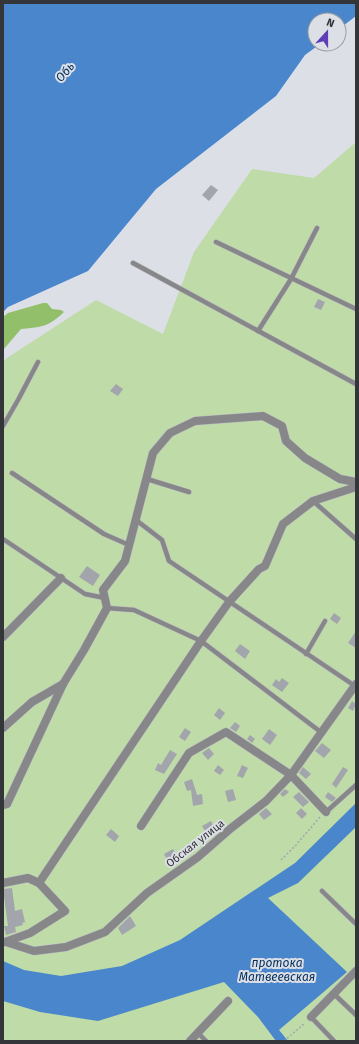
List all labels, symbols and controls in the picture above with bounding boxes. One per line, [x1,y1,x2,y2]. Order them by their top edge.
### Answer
north arrow [307,12,347,52]
text: N [325,16,336,31]
water label: Обь [53,59,77,85]
street label: Обская улица [164,817,227,870]
water label: протока Матвеевская [239,956,315,984]

